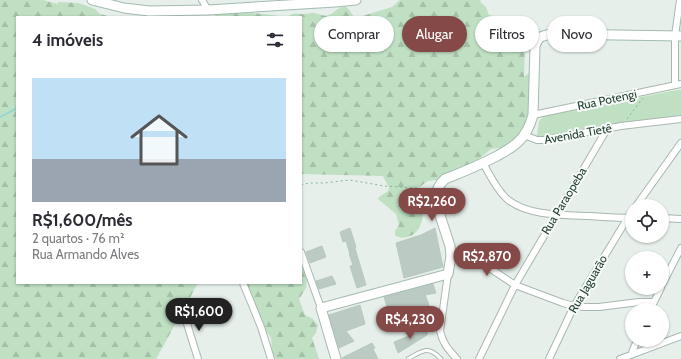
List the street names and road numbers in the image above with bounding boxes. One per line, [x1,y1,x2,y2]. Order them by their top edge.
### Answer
street label: Rua Potengi [576,86,638,113]
street label: Avenida Tietê [543,120,613,147]
street label: Rua Paraopeba [538,164,590,237]
street label: Rua Jaguarão [565,252,610,315]

